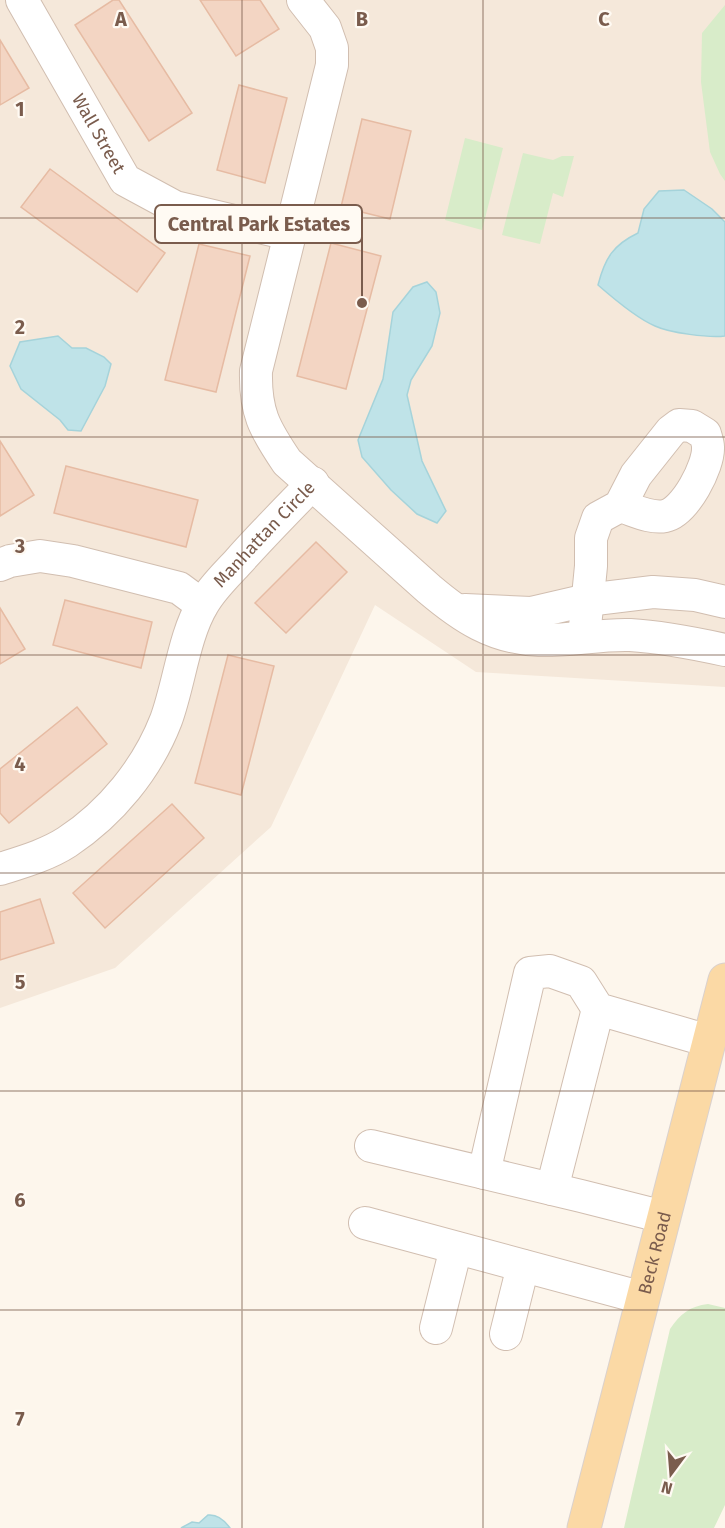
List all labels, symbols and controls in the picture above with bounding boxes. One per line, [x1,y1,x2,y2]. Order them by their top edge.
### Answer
text: A [114,7,128,31]
text: B [356,7,368,31]
text: C [598,7,610,31]
street label: Wall Street [67,90,130,178]
text: 1 [15,97,25,121]
callout: Central Park Estates [155,205,362,243]
text: Central Park Estates [168,212,351,236]
text: 2 [15,315,25,339]
street label: Manhattan Circle [209,477,320,592]
text: 3 [14,534,25,558]
text: 4 [14,752,26,776]
text: 5 [15,970,26,994]
text: 6 [14,1188,26,1212]
street label: Beck Road [634,1209,676,1297]
text: 7 [15,1407,25,1431]
north arrow [641,1444,701,1504]
text: N [659,1477,675,1499]

